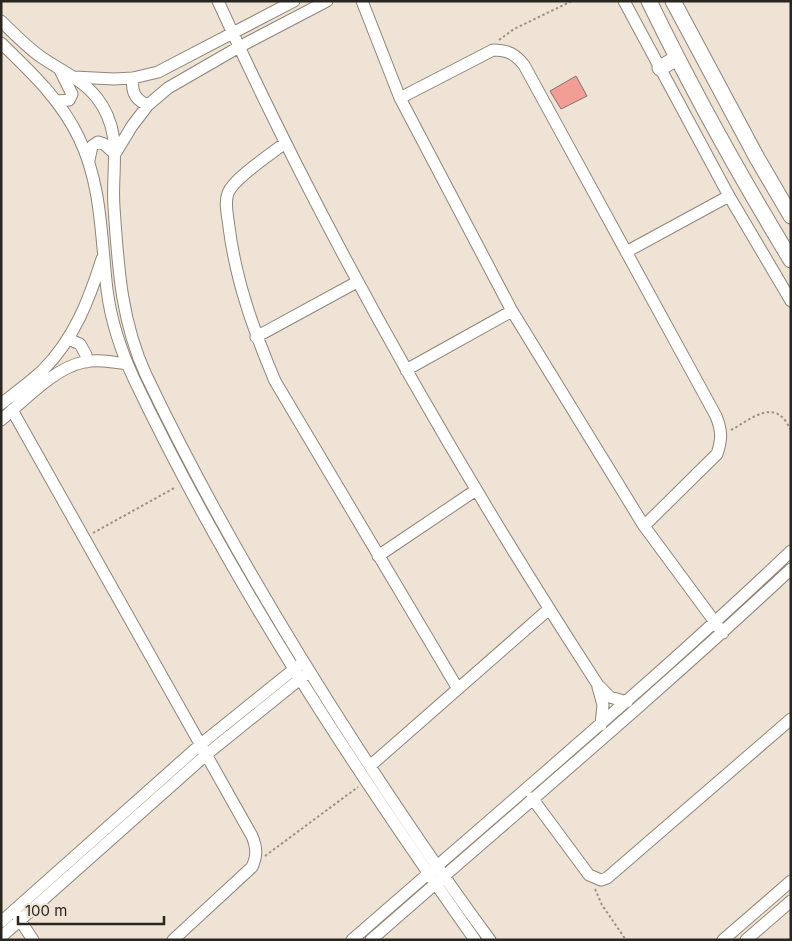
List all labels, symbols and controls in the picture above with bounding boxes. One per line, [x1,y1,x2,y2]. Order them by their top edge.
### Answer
scale bar [18,894,164,926]
text: 100 m [25,901,67,920]

